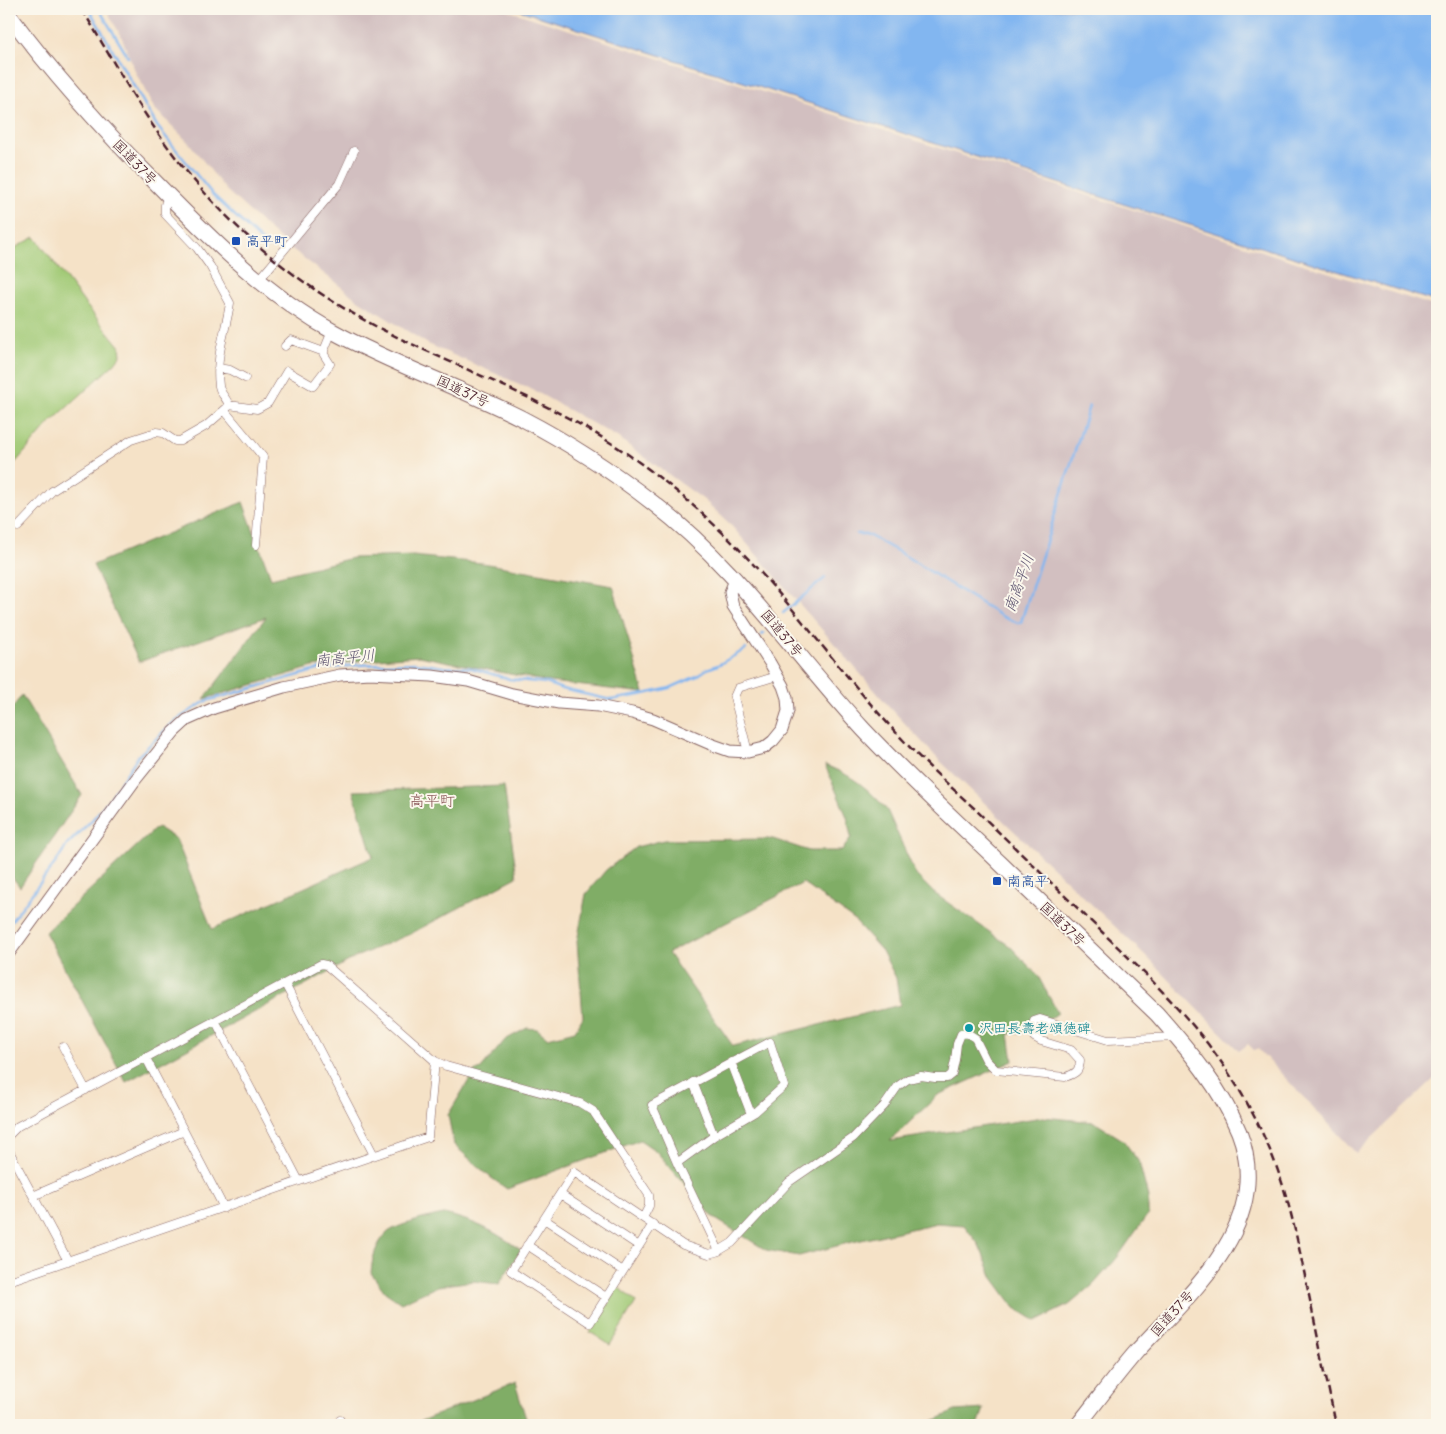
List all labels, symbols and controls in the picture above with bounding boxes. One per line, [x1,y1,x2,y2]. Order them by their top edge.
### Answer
street label: 国道37号 [109,135,161,189]
place label: 高平町 [246,232,288,250]
marker: 高平町 [230,235,242,247]
street label: 国道37号 [433,371,493,411]
water label: 南高平川 [999,551,1038,614]
street label: 国道37号 [757,605,807,661]
water label: 南高平川 [314,645,376,670]
district label: 高平町 [409,791,455,810]
place label: 南高平 [1007,872,1049,890]
marker: 南高平 [991,875,1003,887]
street label: 国道37号 [1036,898,1090,950]
place label: 沢田長壽老頌徳碑 [979,1019,1091,1037]
marker: 沢田長壽老頌徳碑 [963,1022,975,1034]
street label: 国道37号 [1146,1286,1198,1340]

